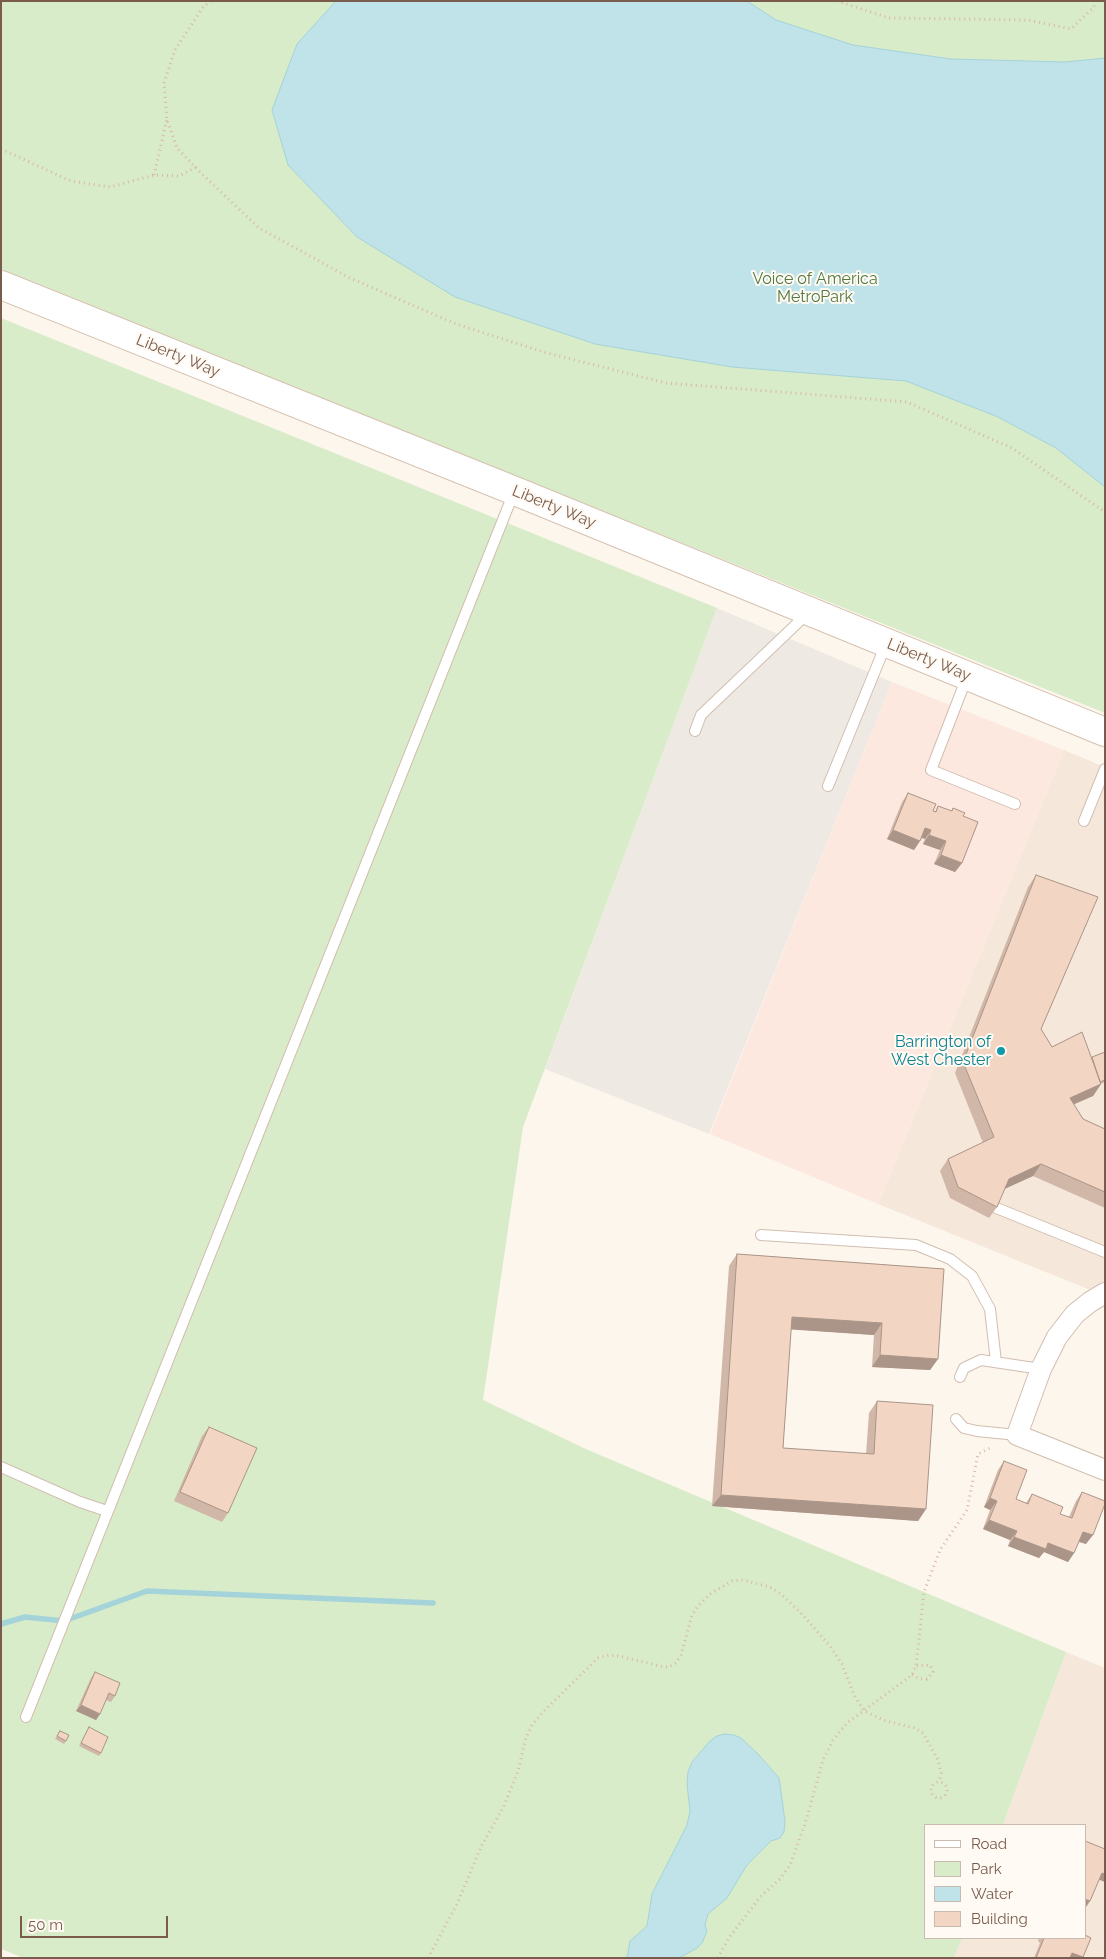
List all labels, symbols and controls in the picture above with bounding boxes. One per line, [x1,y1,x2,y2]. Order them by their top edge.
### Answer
park label: Voice of America MetroPark [752,269,878,307]
street label: Liberty Way [133,330,223,382]
street label: Liberty Way [509,481,599,533]
street label: Liberty Way [884,634,974,686]
place label: Barrington of West Chester [891,1032,991,1070]
marker: Barrington of West Chester [995,1045,1007,1057]
legend [924,1824,1086,1939]
text: Road [971,1835,1007,1853]
text: Park [971,1860,1002,1878]
text: Water [971,1885,1013,1903]
scale bar [22,1906,170,1938]
text: Building [971,1910,1028,1928]
text: 50 m [28,1916,63,1934]

